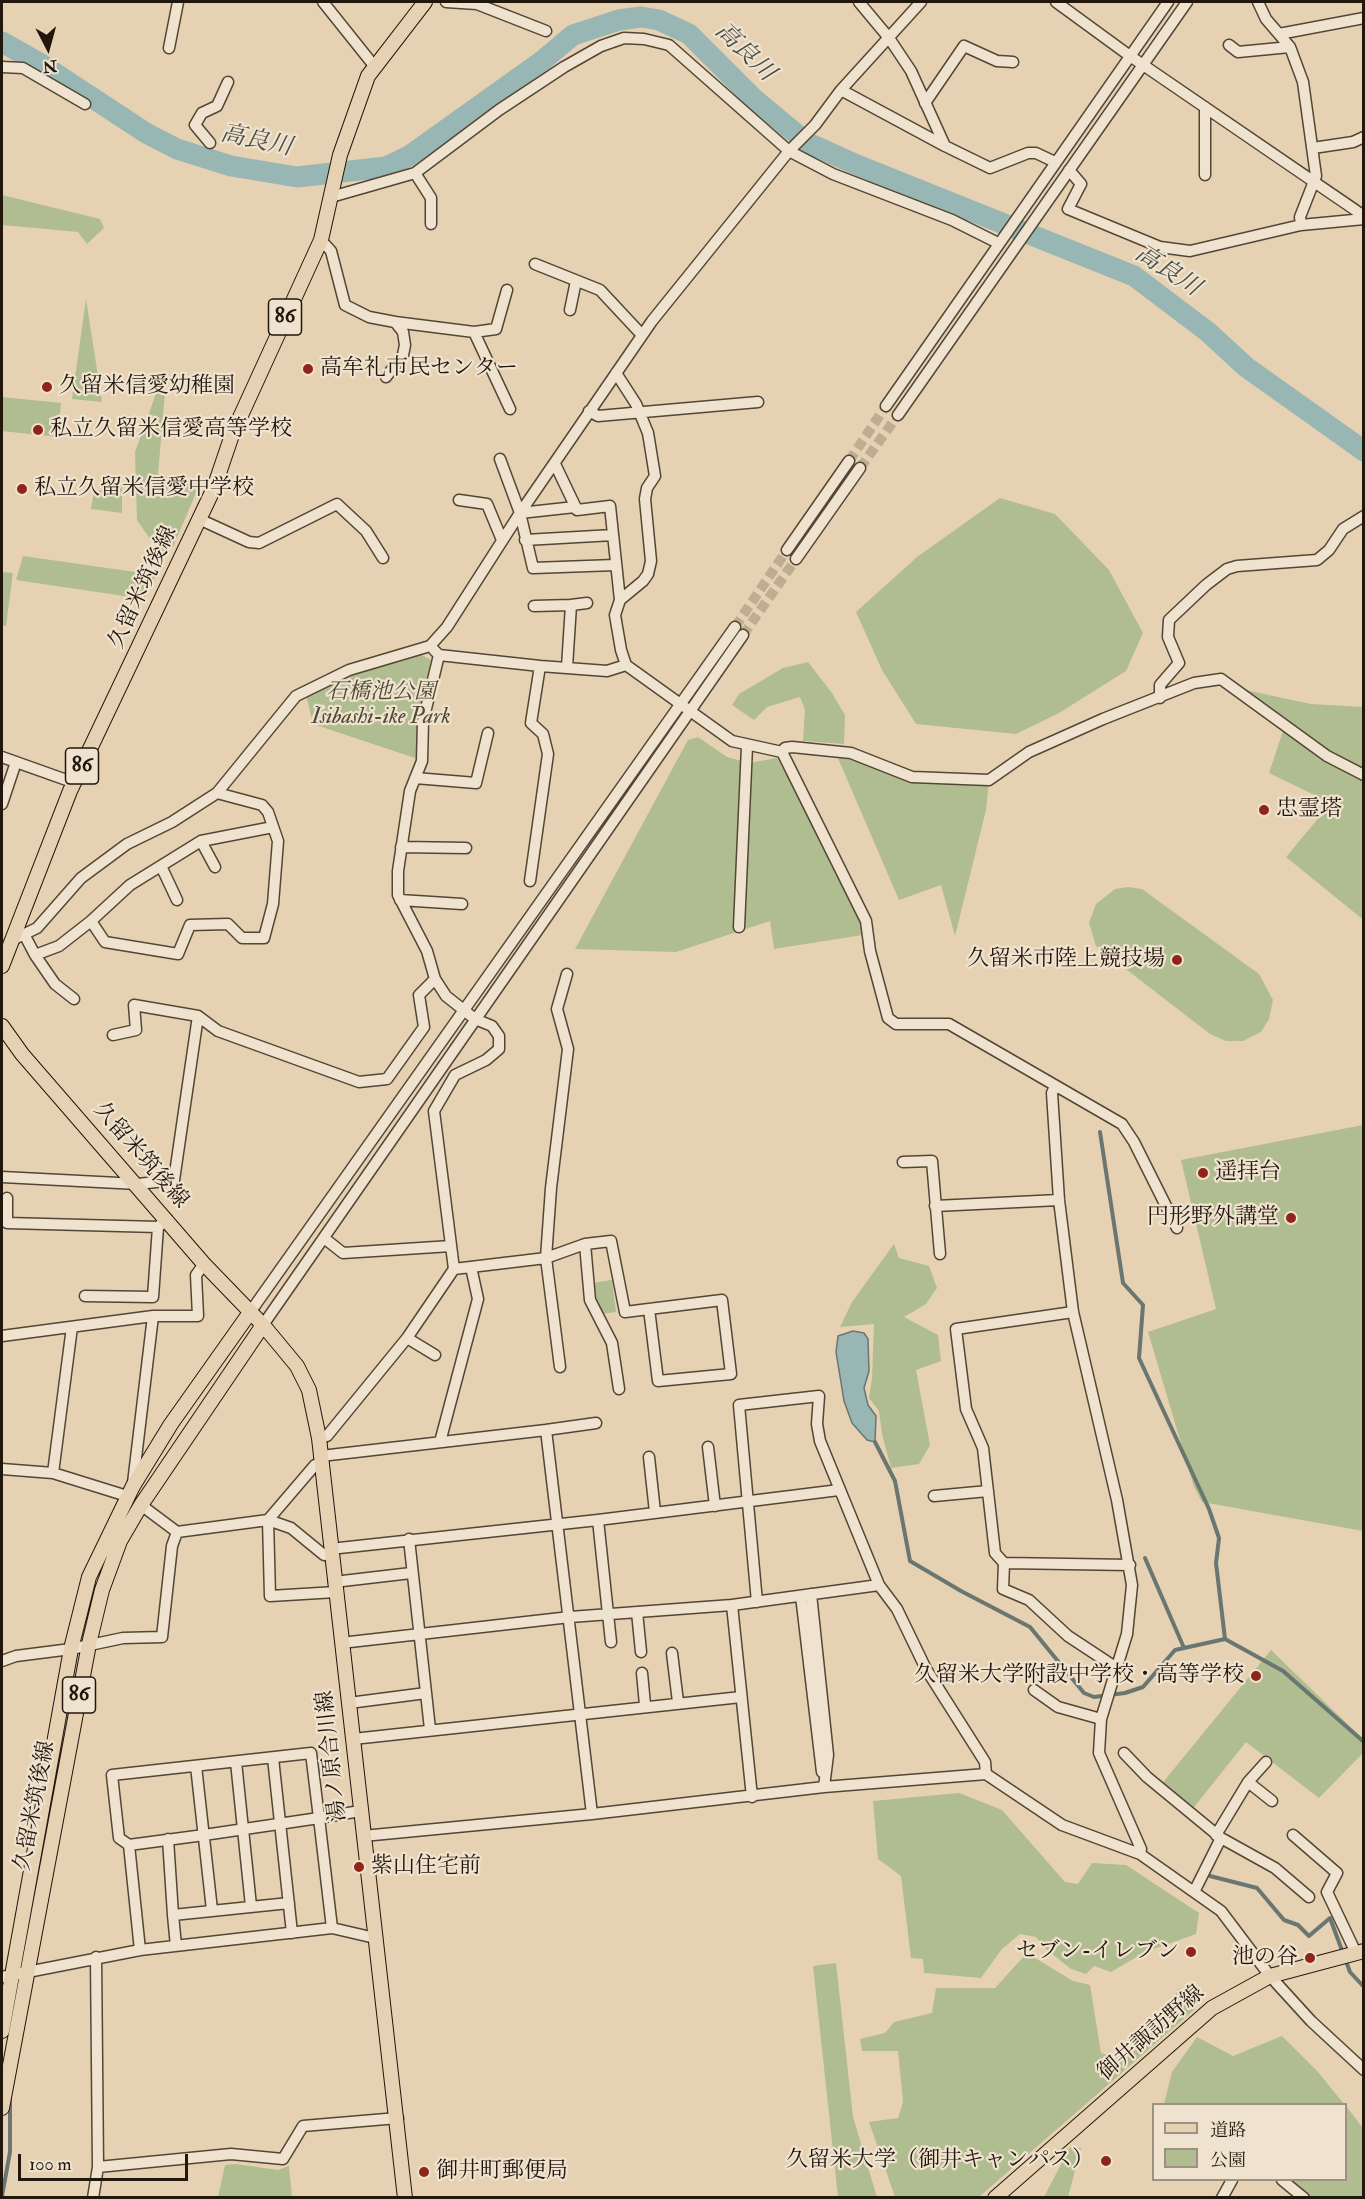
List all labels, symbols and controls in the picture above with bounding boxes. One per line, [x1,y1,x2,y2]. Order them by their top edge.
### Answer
north arrow [18,18,78,78]
water label: 高良川 [708,18,780,88]
text: N [42,55,58,77]
water label: 高良川 [218,120,294,164]
water label: 高良川 [1129,240,1205,304]
road number: 86 [268,299,302,335]
place label: 高牟礼市民センター [320,356,518,382]
marker: 高牟礼市民センター [301,362,315,376]
place label: 久留米信愛幼稚園 [59,374,235,400]
marker: 久留米信愛幼稚園 [40,380,54,394]
place label: 私立久留米信愛高等学校 [50,417,292,443]
marker: 私立久留米信愛高等学校 [31,423,45,437]
place label: 私立久留米信愛中学校 [34,476,254,502]
marker: 私立久留米信愛中学校 [15,482,29,496]
street label: 久留米筑後線 [104,523,184,653]
park label: 石橋池公園 Isibashi-ike Park [312,680,450,732]
road number: 86 [66,748,98,784]
place label: 忠霊塔 [1276,797,1342,823]
marker: 忠霊塔 [1257,803,1271,817]
place label: 久留米市陸上競技場 [967,947,1165,973]
marker: 久留米市陸上競技場 [1170,953,1184,967]
street label: 久留米筑後線 [87,1098,193,1214]
place label: 遥拝台 [1215,1160,1281,1186]
marker: 遥拝台 [1196,1166,1210,1180]
place label: 円形野外講堂 [1147,1205,1279,1231]
marker: 円形野外講堂 [1284,1211,1298,1225]
place label: 久留米大学附設中学校・高等学校 [914,1663,1244,1689]
marker: 久留米大学附設中学校・高等学校 [1249,1669,1263,1683]
road number: 86 [62,1677,96,1713]
street label: 湯ノ原合川線 [313,1689,353,1823]
street label: 久留米筑後線 [10,1739,62,1873]
place label: 紫山住宅前 [371,1854,481,1880]
marker: 紫山住宅前 [352,1860,366,1874]
place label: セブン-イレブン [1016,1939,1179,1965]
marker: セブン-イレブン [1184,1945,1198,1959]
place label: 池の谷 [1232,1945,1298,1971]
marker: 池の谷 [1303,1951,1317,1965]
street label: 御井諏訪野線 [1094,1981,1210,2087]
legend [1152,2103,1347,2181]
text: 道路 [1210,2119,1246,2142]
scale bar [21,2142,190,2180]
place label: 久留米大学（御井キャンパス） [786,2148,1094,2174]
text: 公園 [1210,2149,1246,2172]
text: 100 m [29,2153,72,2176]
marker: 久留米大学（御井キャンパス） [1099,2154,1113,2168]
place label: 御井町郵便局 [436,2159,568,2185]
marker: 御井町郵便局 [417,2165,431,2179]

